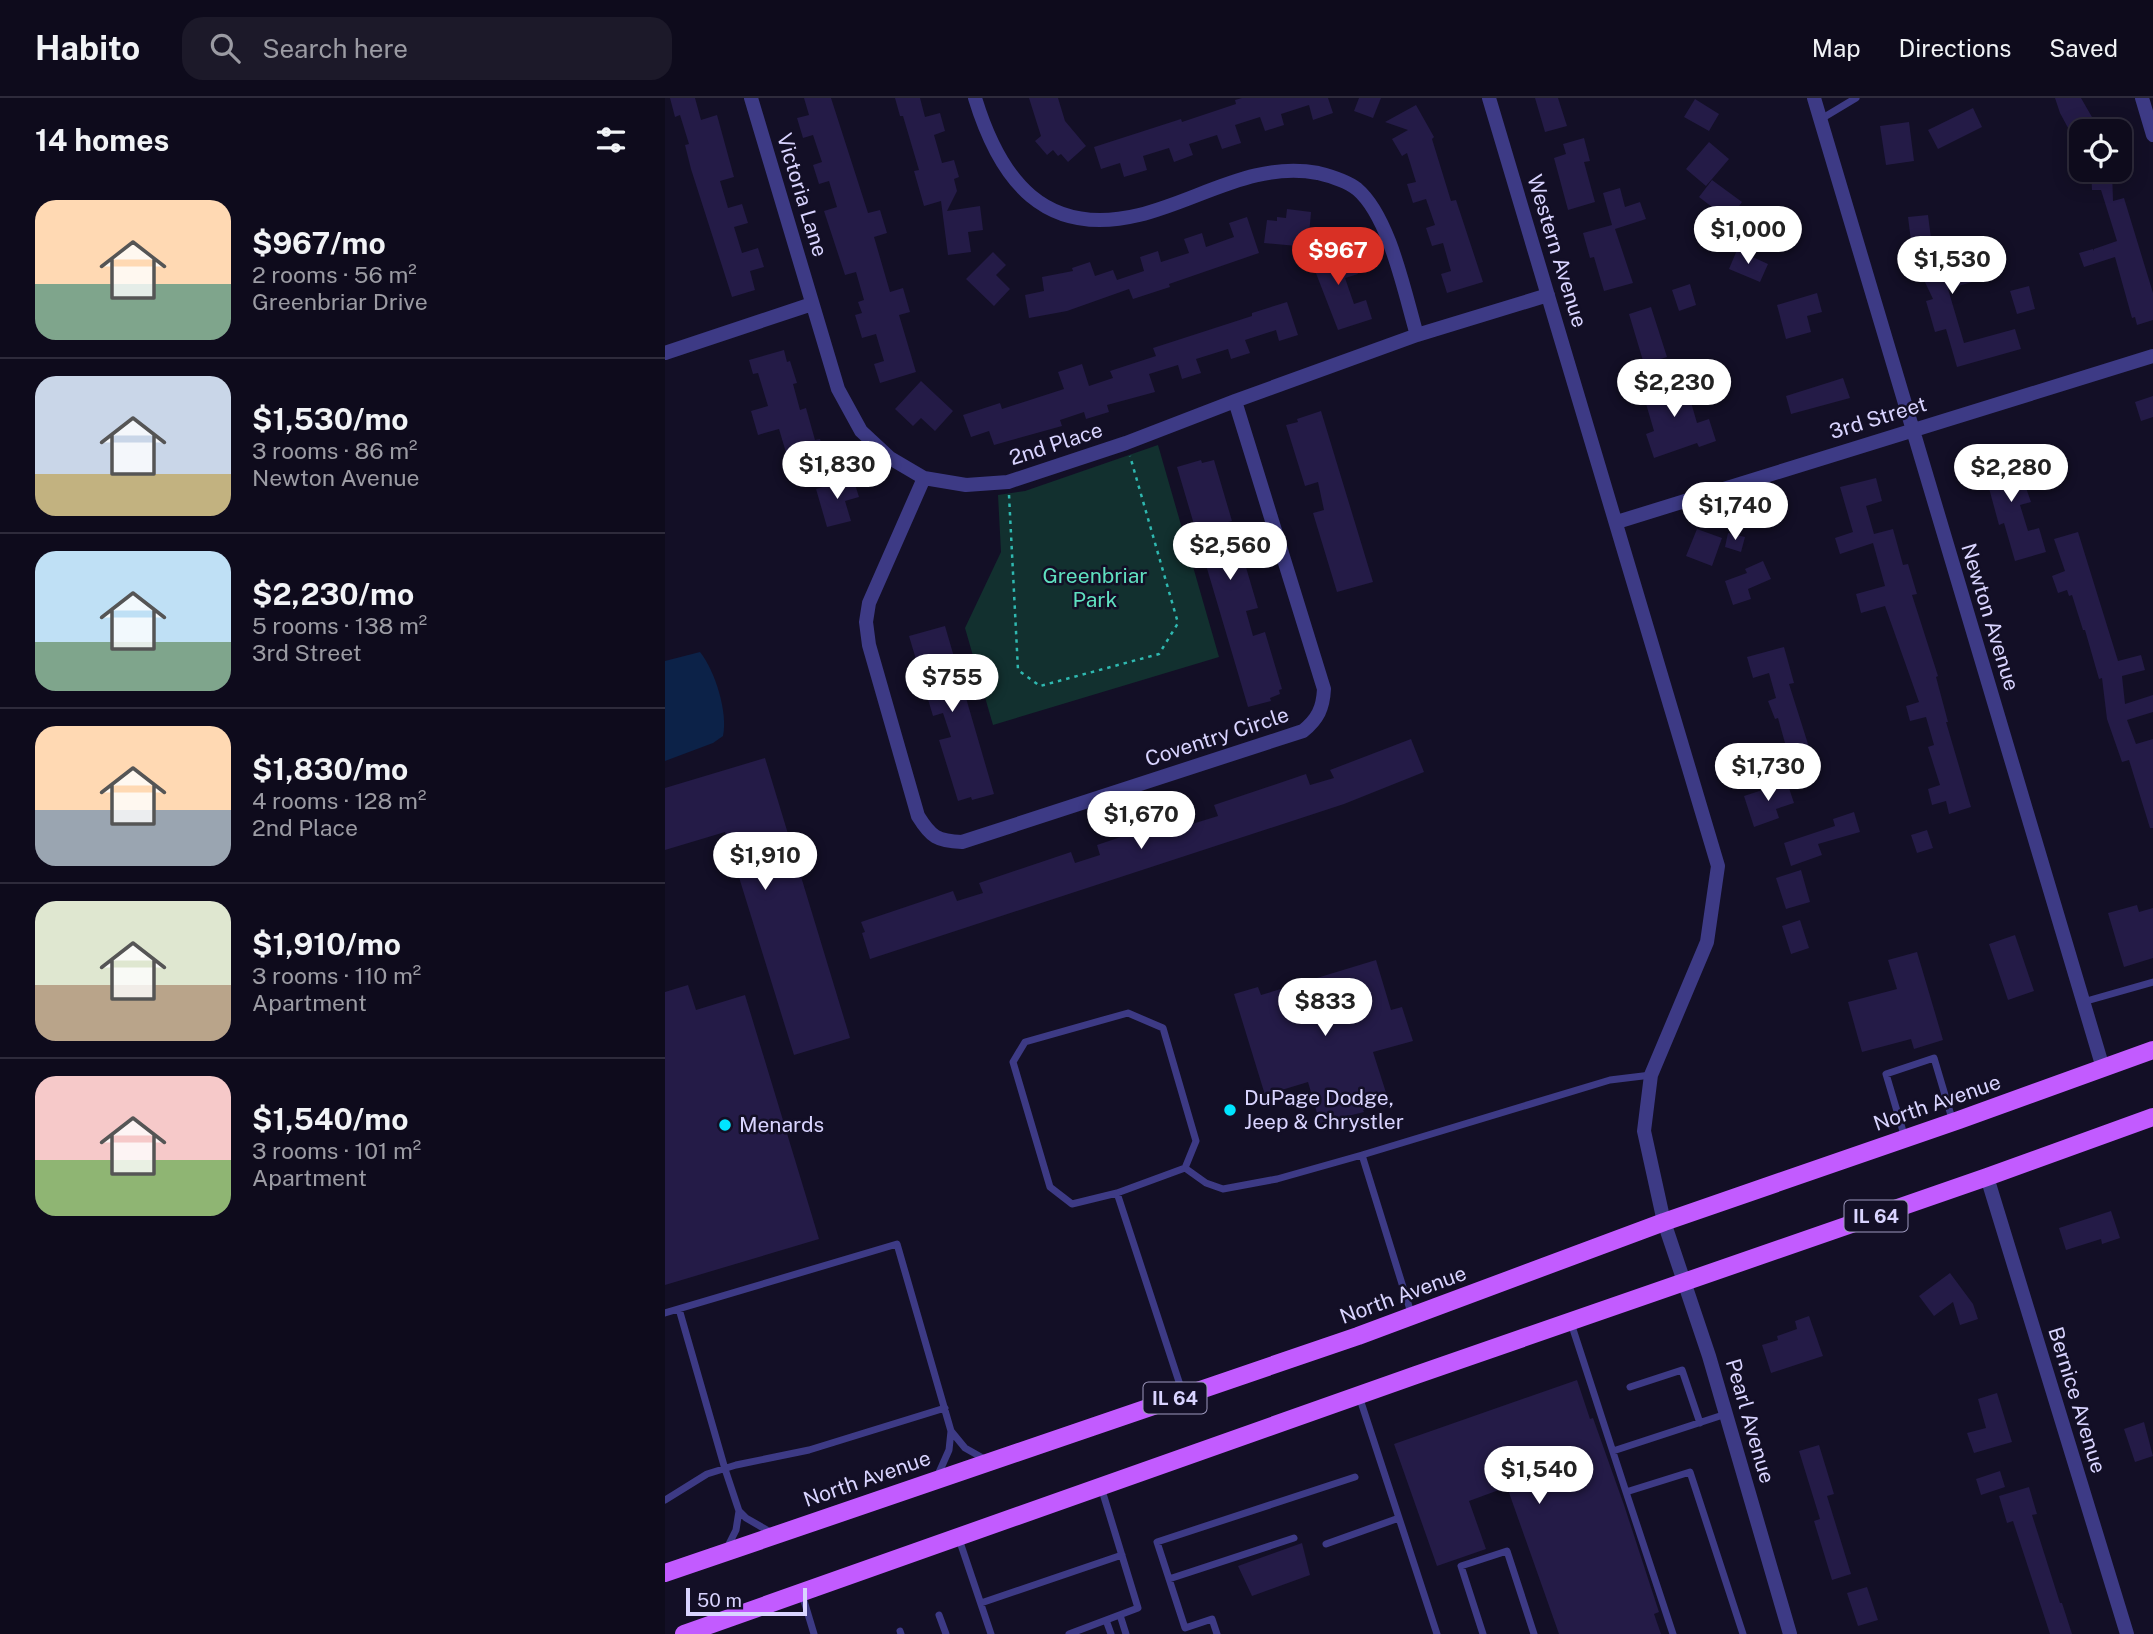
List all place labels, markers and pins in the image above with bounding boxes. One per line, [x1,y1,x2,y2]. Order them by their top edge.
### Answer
pin: $1,000 [1691,206,1805,266]
pin: $967 [1297,228,1379,287]
pin: $1,530 [1895,236,2009,296]
pin: $2,230 [1617,360,1731,419]
pin: $1,830 [780,442,894,501]
pin: $2,280 [1954,444,2068,504]
pin: $1,740 [1678,482,1792,542]
pin: $2,560 [1173,522,1287,582]
pin: $755 [911,654,993,714]
pin: $1,730 [1711,744,1825,803]
pin: $1,670 [1084,792,1198,851]
pin: $1,910 [708,832,822,892]
pin: $833 [1284,978,1366,1038]
place label: DuPage Dodge, Jeep & Chrystler [1244,1085,1404,1134]
marker: DuPage Dodge, Jeep & Chrystler [1222,1102,1238,1118]
place label: Menards [739,1112,824,1137]
marker: Menards [717,1117,733,1133]
pin: $1,540 [1482,1446,1596,1506]

